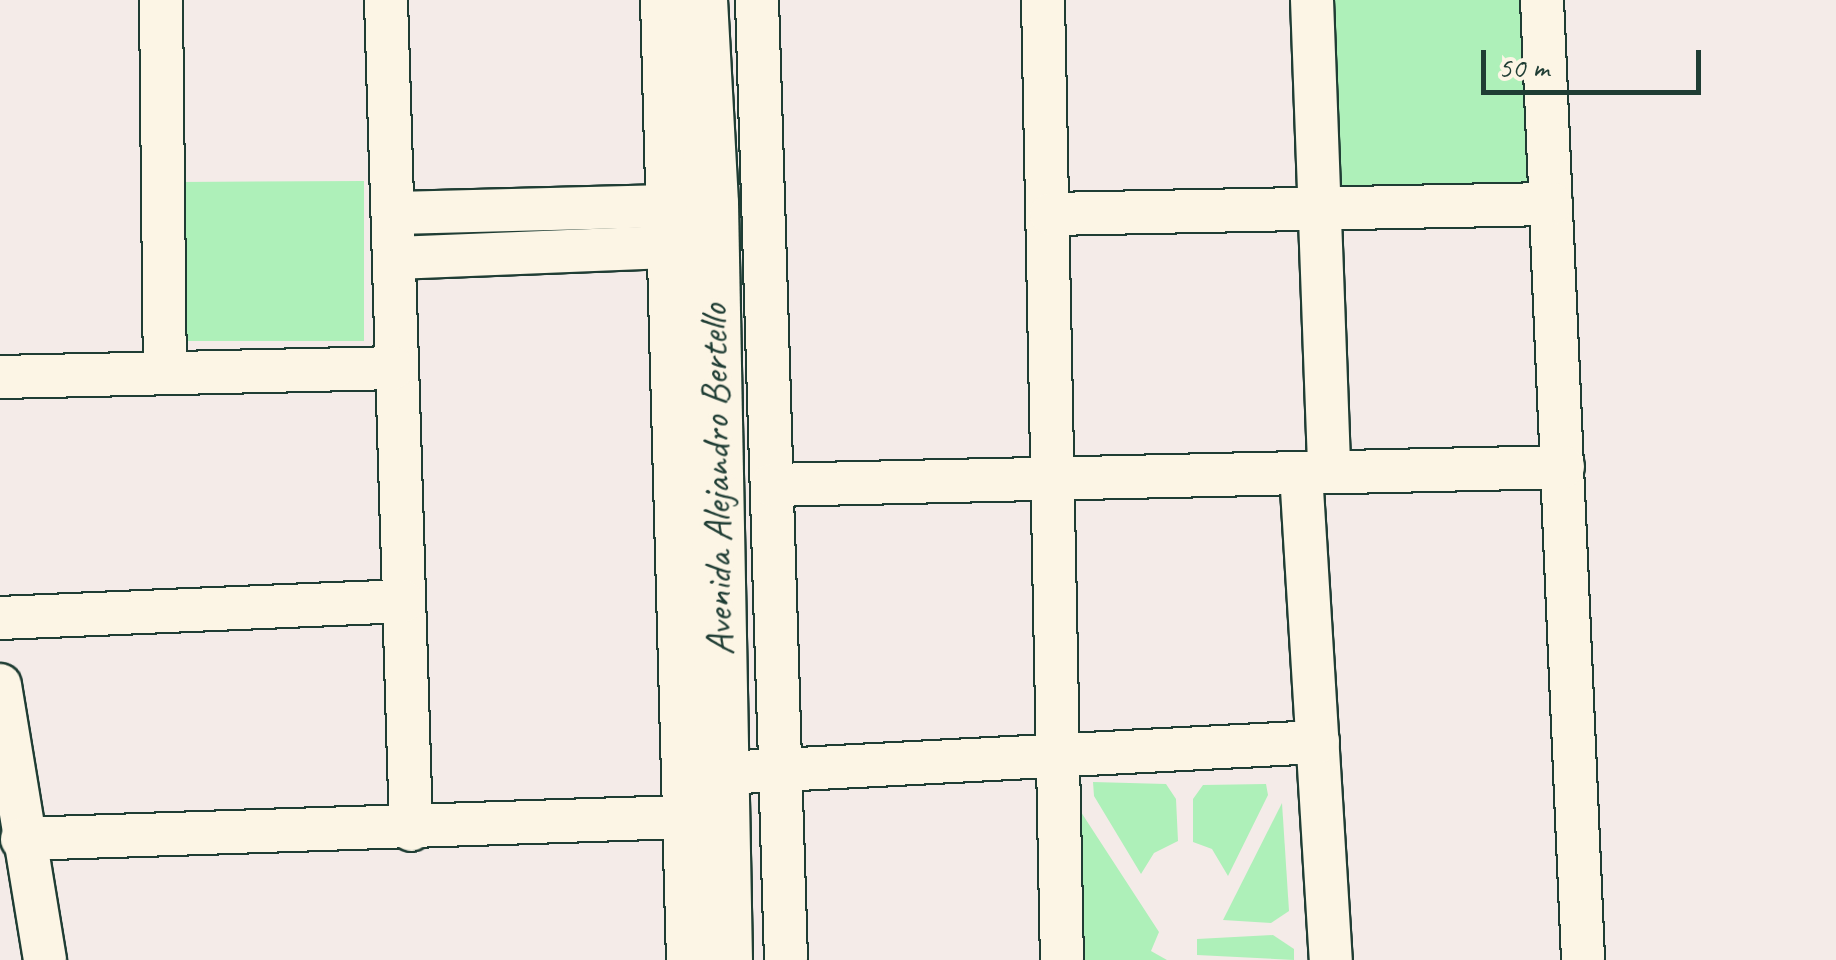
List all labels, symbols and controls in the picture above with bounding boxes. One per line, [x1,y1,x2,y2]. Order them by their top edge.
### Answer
scale bar [1486,30,1706,92]
text: 50 m [1498,48,1549,86]
street label: Avenida Alejandro Bertello [689,304,743,656]

